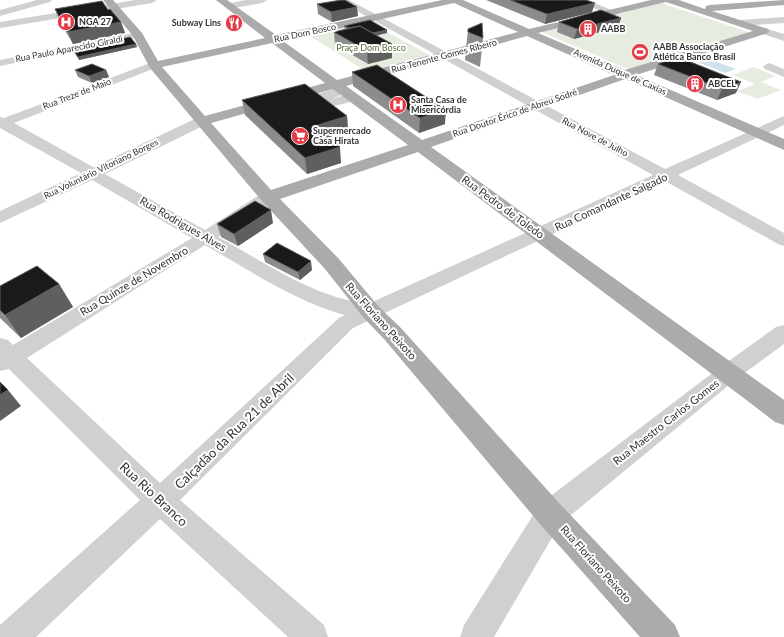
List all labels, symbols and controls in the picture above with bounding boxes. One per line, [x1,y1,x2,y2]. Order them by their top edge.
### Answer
hospital icon: NGA 27 [56,12,76,32]
restaurant icon: Subway Lins [224,13,244,33]
place label: NGA 27 [79,16,111,27]
place label: Subway Lins [172,17,221,28]
building icon: AABB [578,19,598,39]
street label: Rua Dom Bosco [273,21,337,44]
place label: AABB [600,23,625,34]
street label: Rua Paulo Aparecido Giraldi [14,33,124,64]
street label: Rua Tenente Gomes Ribeiro [390,36,498,75]
place label: AABB Associação Atlética Banco Brasil [652,41,736,62]
park label: Praça Dom Bosco [336,42,406,53]
sports icon: AABB Associação Atlética Banco Brasil [630,42,650,62]
street label: Avenida Duque de Caxias [572,46,668,97]
building icon: ABCEL [685,74,705,94]
street label: Rua Treze de Maio [41,75,113,112]
place label: ABCEL [707,78,736,89]
street label: Rua Doutor Érico de Abreu Sodré [451,86,579,139]
place label: Santa Casa de Misericórdia [411,94,467,115]
hospital icon: Santa Casa de Misericórdia [388,95,408,115]
street label: Rua Nove de Julho [560,114,630,159]
place label: Supermercado Casa Hirata [313,125,371,146]
supermarket icon: Supermercado Casa Hirata [290,126,310,146]
street label: Rua Voluntário Vitoriano Borges [42,136,160,201]
street label: Rua Comandante Salgado [552,170,669,233]
street label: Rua Pedro de Toledo [459,172,547,241]
street label: Rua Rodrigues Alves [138,194,229,254]
street label: Rua Quinze de Novembro [77,243,190,318]
street label: Rua Floriano Peixoto [343,279,420,362]
street label: Calçadão da Rua 21 de Abril [171,370,297,492]
street label: Rua Maestro Carlos Gomes [610,376,721,467]
street label: Rua Rio Branco [117,459,191,529]
street label: Rua Floriano Peixoto [558,522,635,605]

